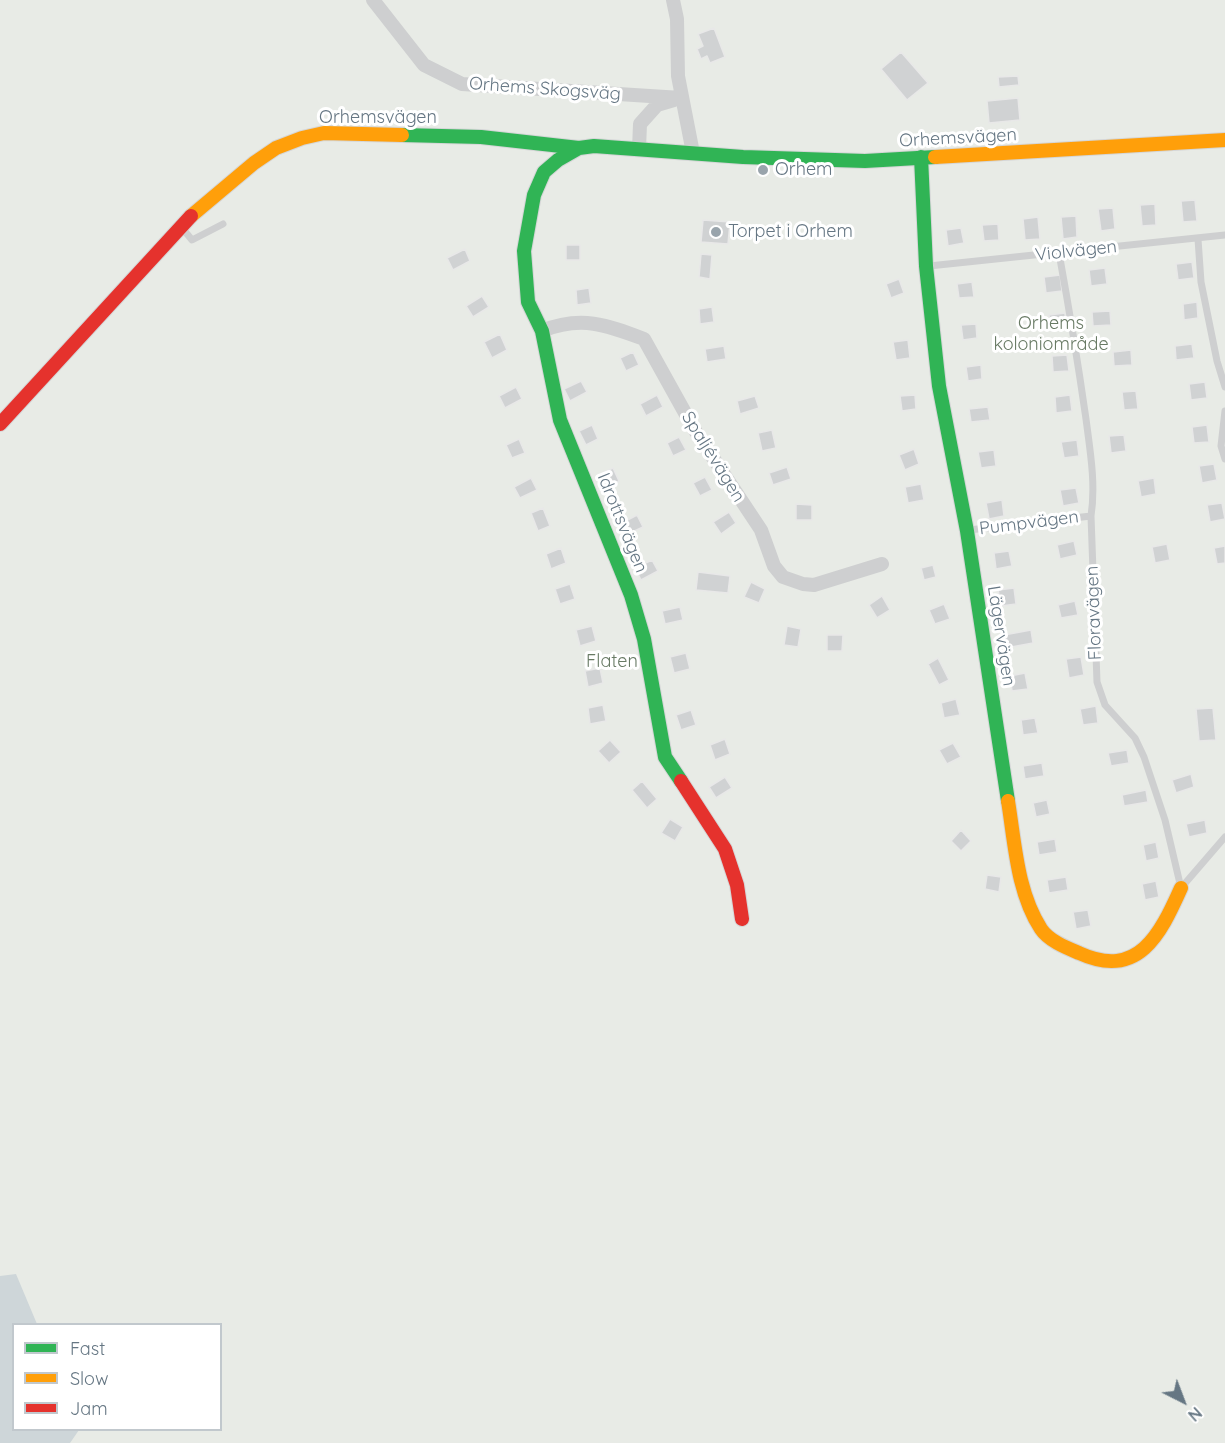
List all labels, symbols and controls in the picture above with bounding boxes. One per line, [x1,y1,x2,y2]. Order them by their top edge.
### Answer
street label: Orhems Skogsväg [468,73,622,105]
street label: Orhemsvägen [319,107,437,129]
street label: Orhemsvägen [899,124,1017,152]
place label: Orhem [775,159,833,181]
marker: Orhem [756,163,770,177]
place label: Torpet i Orhem [728,221,853,243]
marker: Torpet i Orhem [709,225,723,239]
street label: Violvägen [1034,236,1118,266]
park label: Orhems koloniområde [993,313,1109,356]
street label: Spaljévägen [677,408,749,506]
street label: Idrottsvägen [592,470,652,576]
street label: Pumpvägen [978,506,1080,540]
street label: Floravägen [1082,566,1106,660]
street label: Lägervägen [982,584,1020,688]
park label: Flaten [586,651,638,673]
legend [12,1323,222,1431]
text: Fast [70,1337,105,1360]
text: Slow [70,1367,108,1390]
north arrow [1153,1371,1213,1431]
text: Jam [70,1397,108,1420]
text: N [1184,1403,1206,1426]

